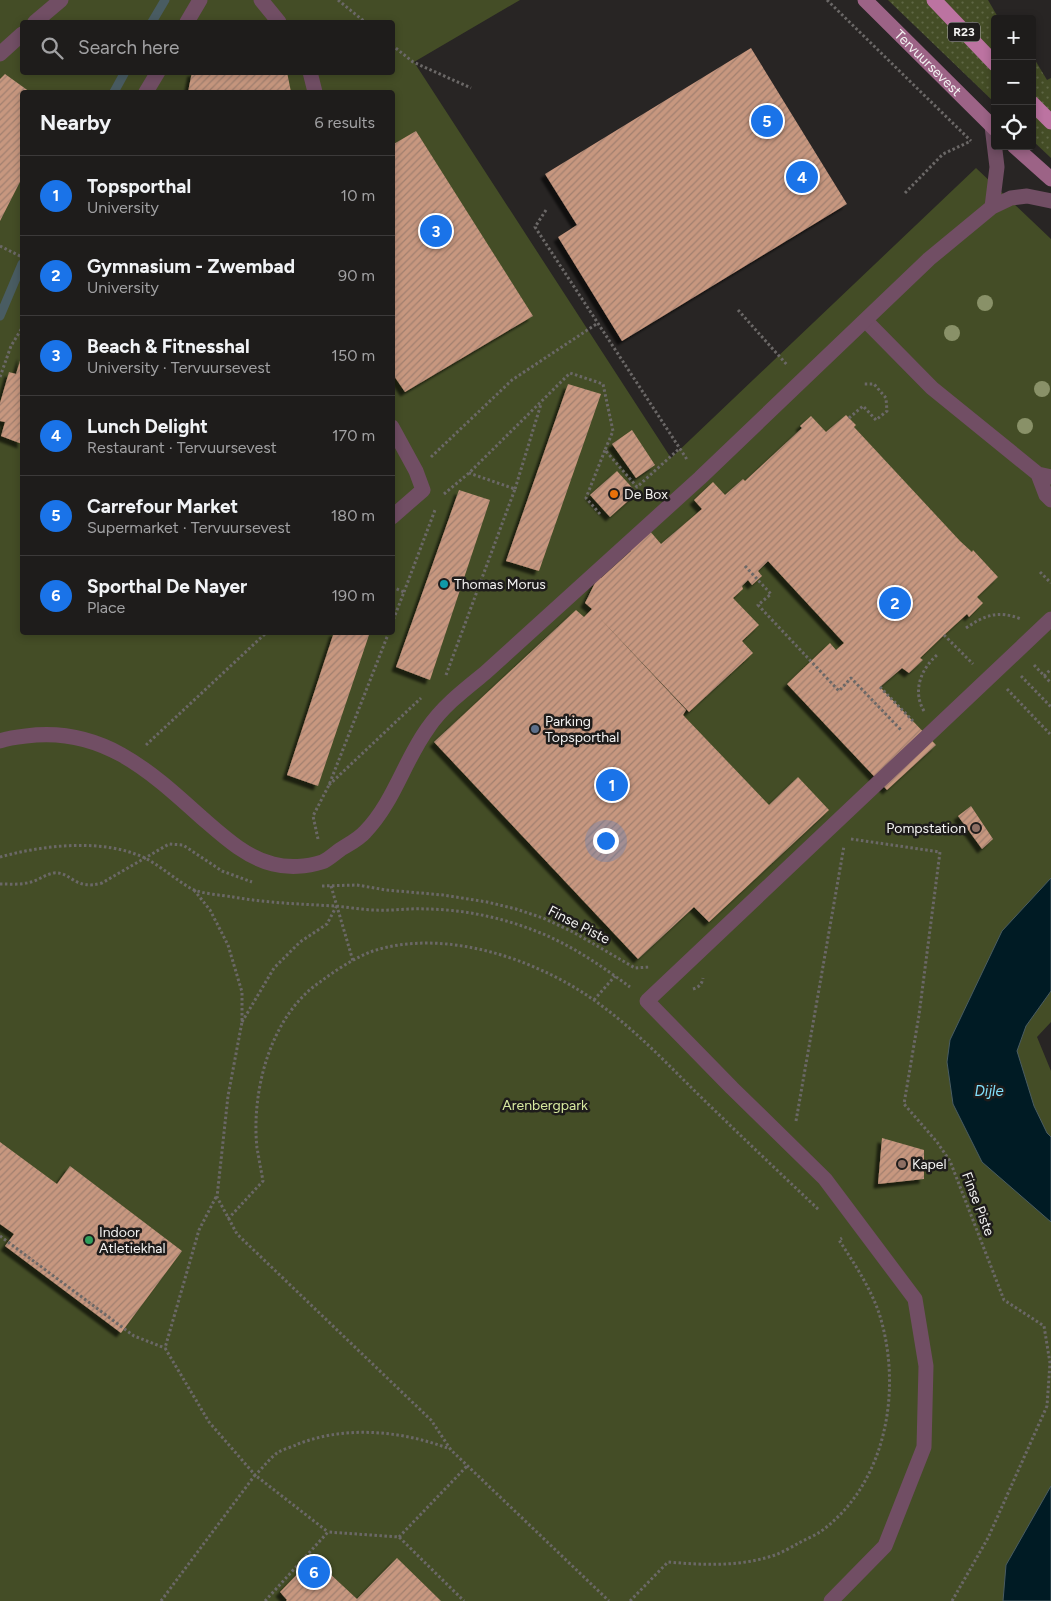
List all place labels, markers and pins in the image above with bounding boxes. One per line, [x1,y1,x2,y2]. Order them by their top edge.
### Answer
pin: 5 [751,102,783,140]
pin: 4 [786,158,818,196]
pin: 3 [420,212,452,250]
place label: De Box [624,486,668,503]
marker: De Box [608,488,620,500]
place label: Thomas Morus [454,576,546,593]
marker: Thomas Morus [438,578,450,590]
pin: 2 [879,584,911,622]
place label: Parking Topsporthal [545,713,619,746]
marker: Parking Topsporthal [529,723,541,735]
pin: 1 [596,766,628,804]
place label: Pompstation [886,820,966,837]
marker: Pompstation [970,822,982,834]
place label: Kapel [912,1156,947,1173]
marker: Kapel [896,1158,908,1170]
place label: Indoor Atletiekhal [99,1224,166,1257]
marker: Indoor Atletiekhal [83,1234,95,1246]
pin: 6 [298,1553,330,1591]

